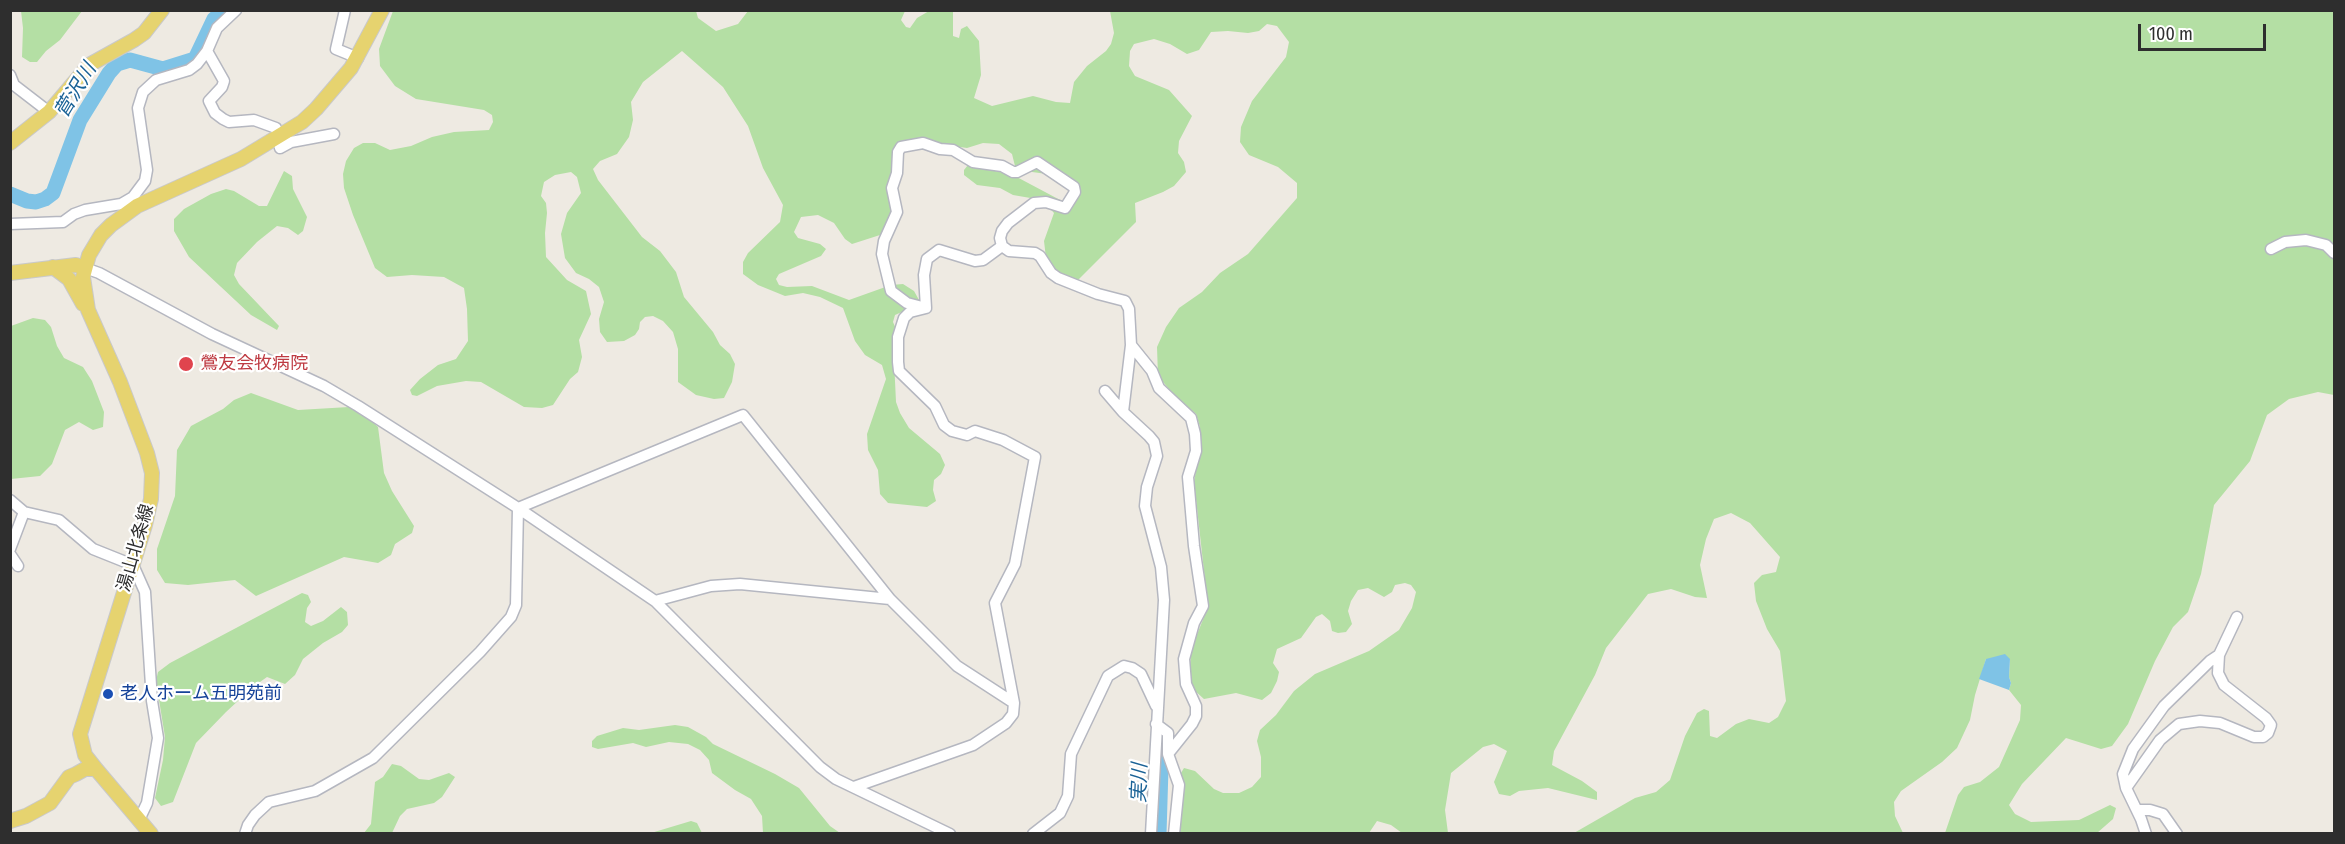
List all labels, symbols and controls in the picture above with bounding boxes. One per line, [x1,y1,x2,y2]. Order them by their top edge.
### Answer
scale bar [2141,12,2268,50]
text: 100 m [2149,23,2193,45]
water label: 菅沢川 [50,59,102,123]
place label: 鶯友会牧病院 [200,353,308,375]
marker: 鶯友会牧病院 [177,355,195,373]
street label: 湯山北条線 [113,502,159,594]
place label: 老人ホーム五明苑前 [120,683,282,705]
marker: 老人ホーム五明苑前 [101,687,115,701]
water label: 実川 [1127,763,1153,803]

